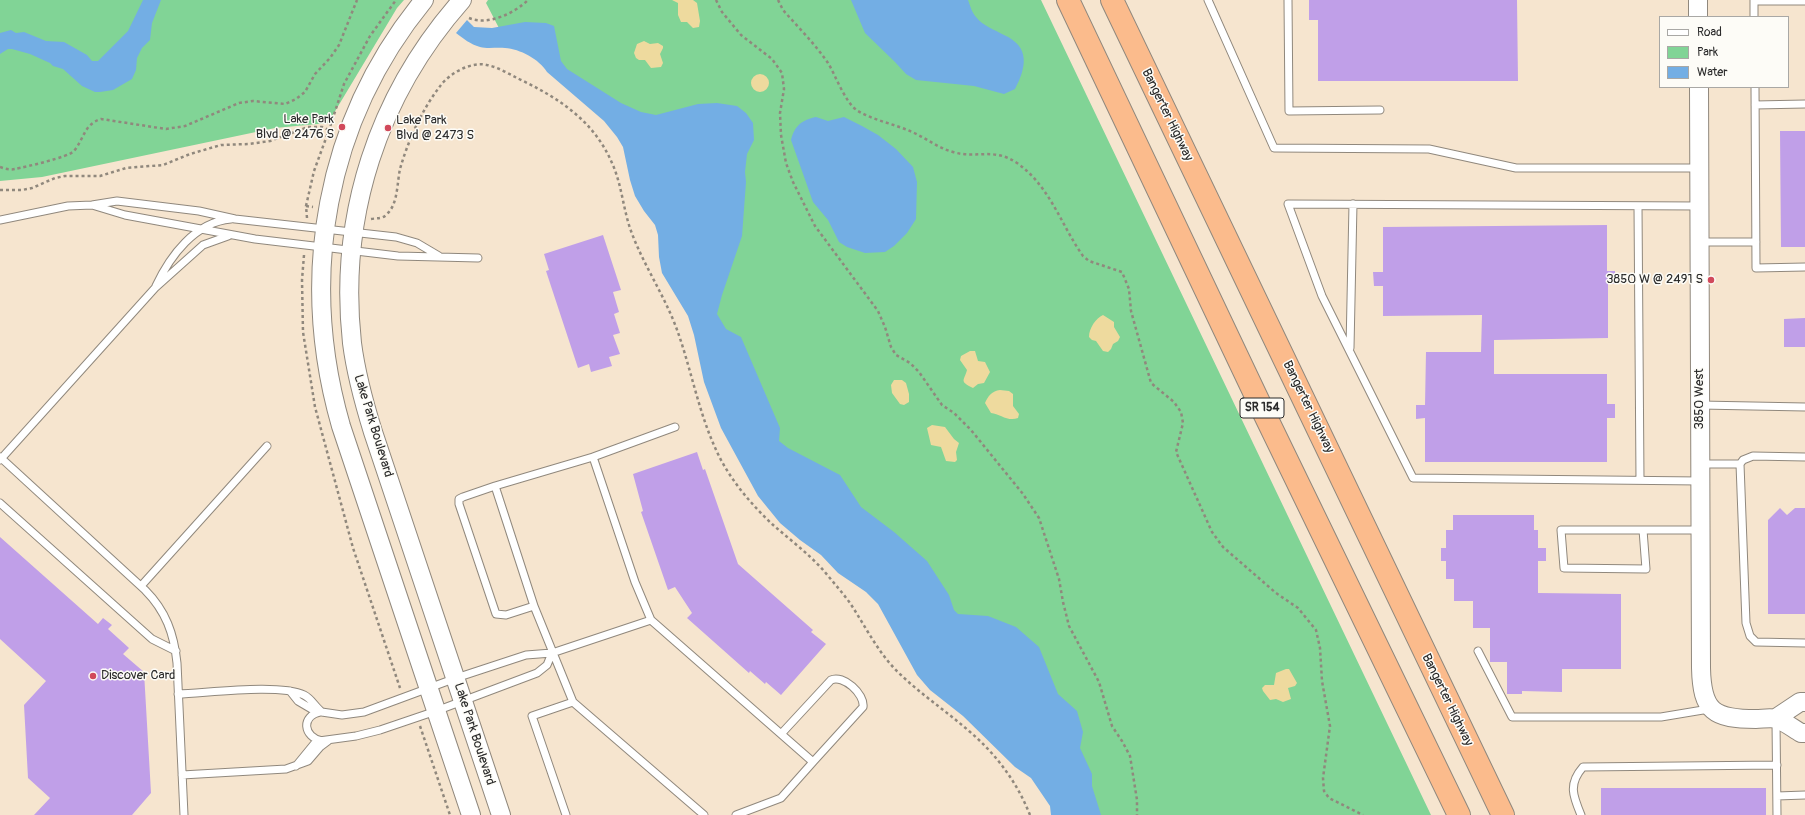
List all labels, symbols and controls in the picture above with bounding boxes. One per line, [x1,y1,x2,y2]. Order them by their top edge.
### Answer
legend [1659,16,1789,88]
text: Road [1697,25,1722,40]
text: Park [1697,45,1718,60]
text: Water [1697,65,1728,80]
street label: Bangerter Highway [1138,66,1196,164]
place label: Lake Park Blvd @ 2476 S [256,112,334,143]
place label: Lake Park Blvd @ 2473 S [396,113,474,144]
marker: Lake Park Blvd @ 2476 S [337,122,347,132]
marker: Lake Park Blvd @ 2473 S [383,123,393,133]
place label: 3850 W @ 2491 S [1606,272,1703,288]
marker: 3850 W @ 2491 S [1706,275,1716,285]
street label: Bangerter Highway [1279,358,1337,456]
street label: 3850 West [1692,368,1708,430]
street label: Lake Park Boulevard [350,373,396,479]
road number: SR 154 [1240,398,1284,418]
street label: Bangerter Highway [1418,651,1476,749]
place label: Discover Card [101,668,175,684]
marker: Discover Card [88,671,98,681]
street label: Lake Park Boulevard [450,681,498,787]

